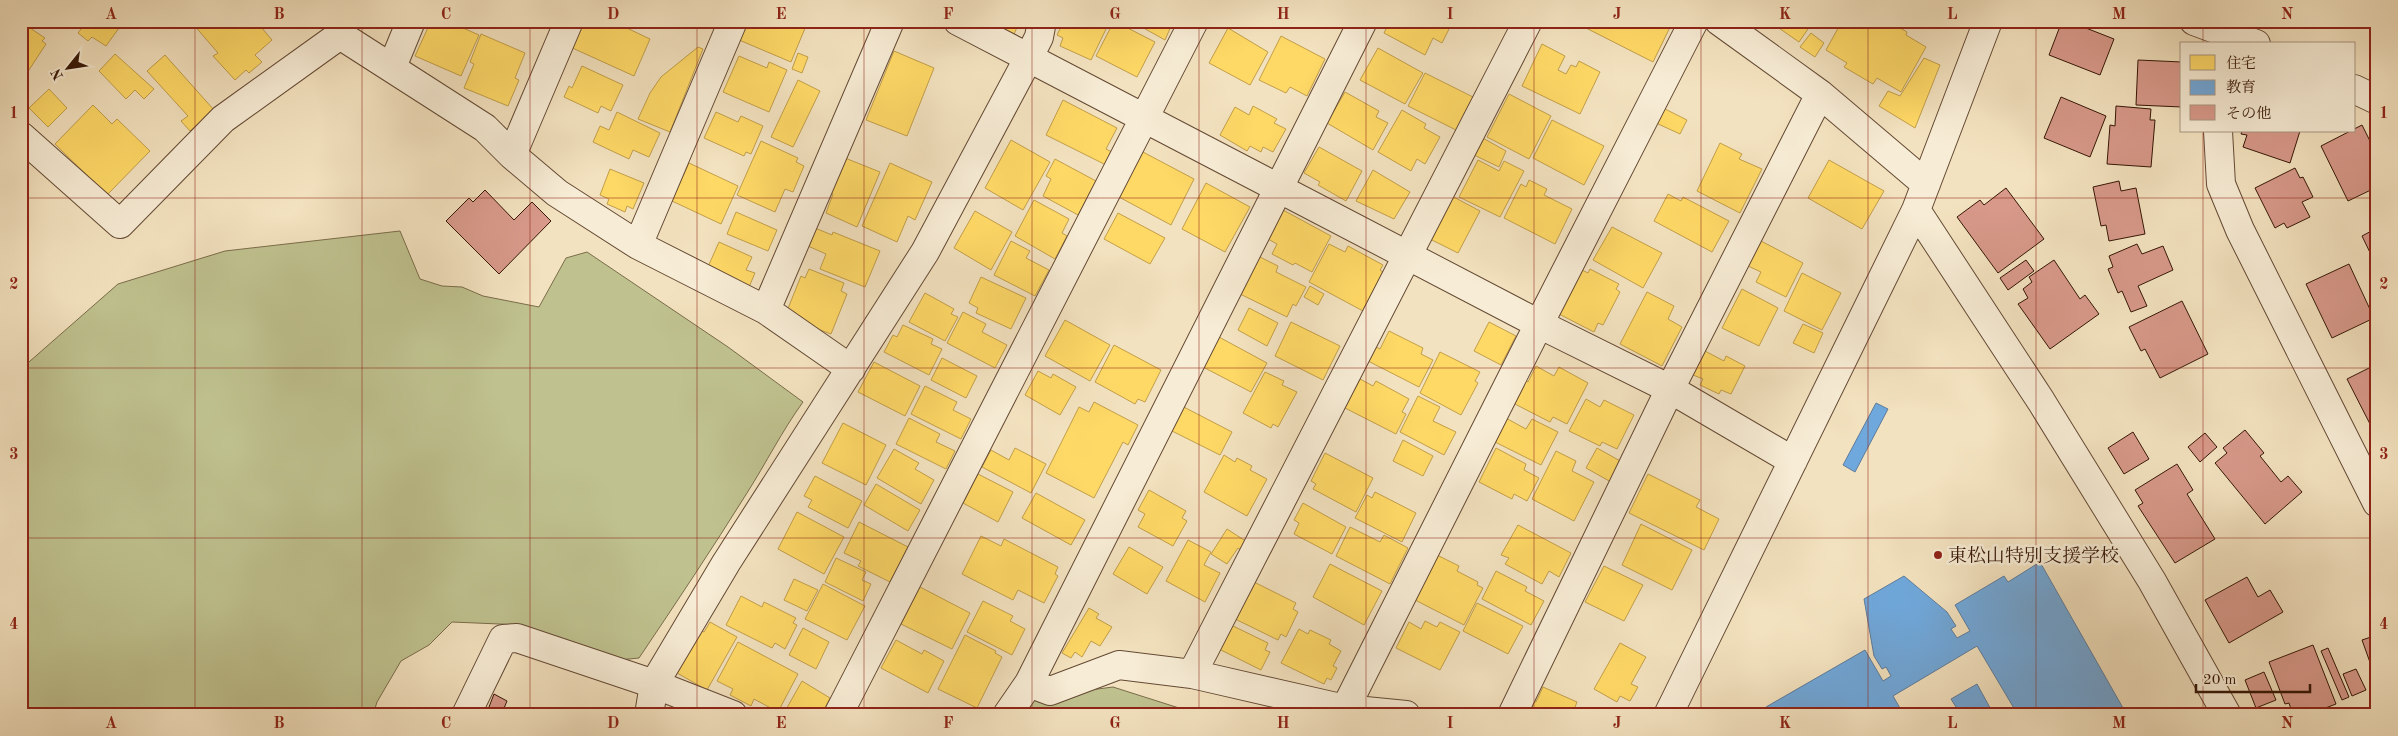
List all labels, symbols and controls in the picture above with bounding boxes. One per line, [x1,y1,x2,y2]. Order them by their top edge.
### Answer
text: A [105,7,117,23]
text: B [273,7,285,23]
text: C [441,7,451,23]
text: D [607,7,619,23]
text: E [775,7,787,23]
text: F [943,7,954,23]
text: G [1109,7,1121,23]
text: H [1276,7,1290,23]
text: I [1446,7,1454,23]
text: J [1613,7,1622,23]
text: K [1779,7,1791,23]
text: L [1947,7,1958,23]
text: M [2112,7,2126,23]
text: N [2281,7,2294,23]
north arrow [42,42,92,92]
legend [2180,42,2356,132]
text: 住宅 [2226,55,2256,72]
text: N [49,66,66,82]
text: 教育 [2226,79,2256,96]
text: その他 [2226,105,2271,122]
text: 1 [9,106,19,122]
text: 1 [2379,106,2389,122]
text: 2 [9,277,19,293]
text: 2 [2379,277,2389,293]
text: 3 [9,447,19,463]
text: 3 [2379,447,2389,463]
place label: 東松山特別支援学校 [1948,545,2119,567]
marker: 東松山特別支援学校 [1932,549,1944,561]
text: 4 [9,617,19,633]
text: 4 [2379,617,2389,633]
scale bar [2196,661,2309,693]
text: 20 m [2203,673,2237,688]
text: A [105,716,117,732]
text: B [273,716,285,732]
text: C [441,716,451,732]
text: D [607,716,619,732]
text: E [775,716,787,732]
text: F [943,716,954,732]
text: G [1109,716,1121,732]
text: H [1276,716,1290,732]
text: I [1446,716,1454,732]
text: J [1613,716,1622,732]
text: K [1779,716,1791,732]
text: L [1947,716,1958,732]
text: M [2112,716,2126,732]
text: N [2281,716,2294,732]

